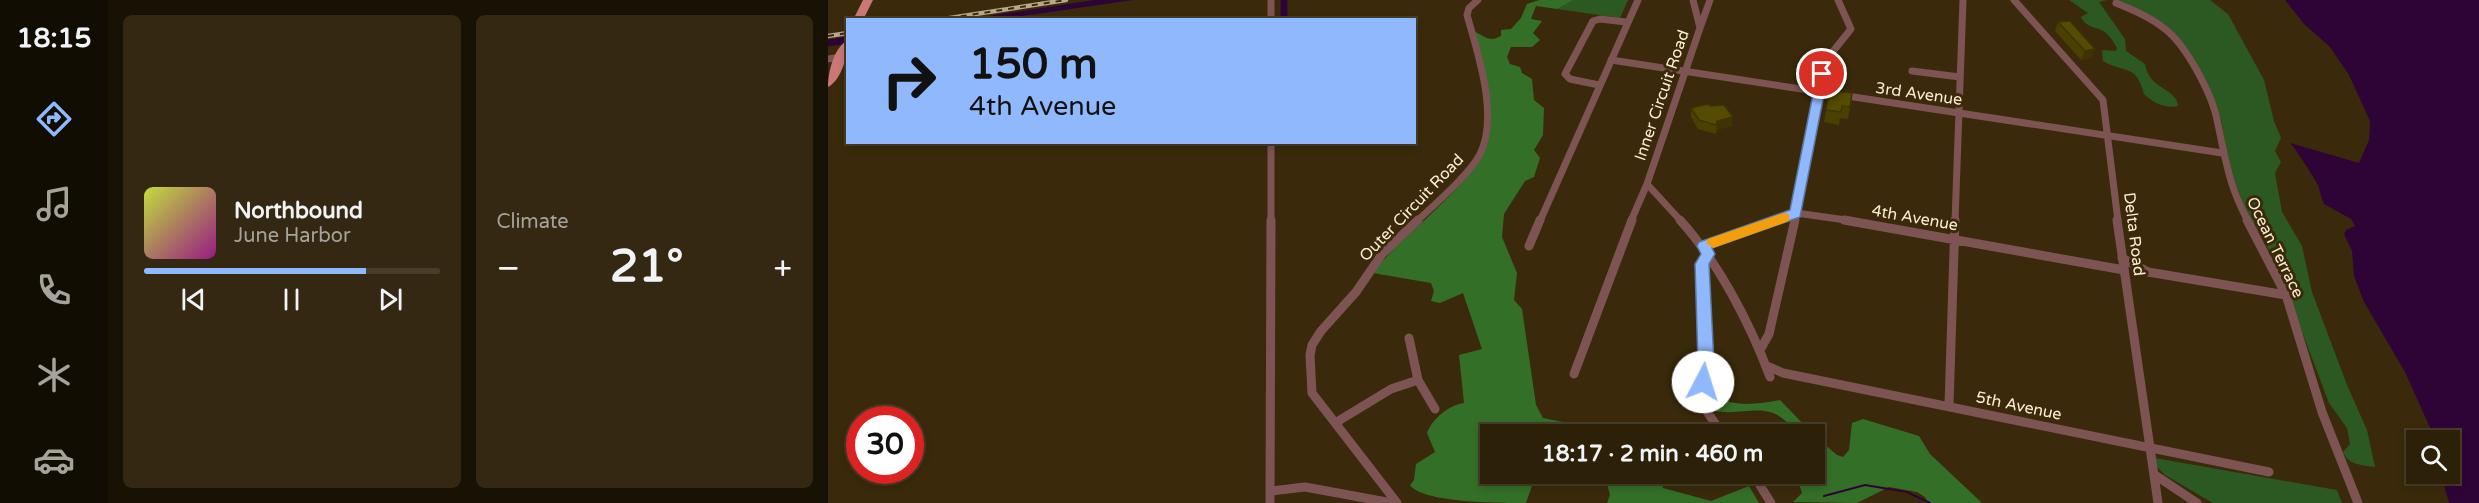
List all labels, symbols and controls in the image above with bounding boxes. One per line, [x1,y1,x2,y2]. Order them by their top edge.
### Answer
text: 18:15 [17,22,91,55]
street label: Inner Circuit Road [1630,27,1694,163]
text: 150 m [969,39,1098,90]
icon: right [870,42,948,120]
pin [1796,48,1847,99]
icon: arrive [1805,57,1838,90]
street label: 3rd Avenue [1874,78,1964,110]
text: 4th Avenue [969,90,1116,123]
icon: directions [33,98,75,140]
street label: Outer Circuit Road [1355,150,1468,266]
icon: music [33,183,75,225]
street label: Delta Road [2119,191,2149,277]
street label: Ocean Terrace [2242,194,2308,301]
text: Northbound [234,198,363,224]
street label: 4th Avenue [1870,201,1960,235]
text: Climate [497,210,569,234]
text: June Harbor [234,224,351,248]
text: 21° [610,240,683,294]
text: − [497,249,520,288]
text: + [773,249,792,288]
icon: phone [33,269,75,311]
icon: previous [177,283,210,316]
icon: pause [275,283,308,316]
icon: next [374,283,407,316]
position arrow [1671,350,1735,414]
icon: climate [33,354,75,396]
street label: 5th Avenue [1974,387,2064,425]
speed limit sign: 30 [846,406,924,484]
map controls [2406,430,2460,484]
button: search [2406,430,2460,484]
icon: car [33,439,75,481]
text: 18:17 · 2 min · 460 m [1542,441,1763,467]

